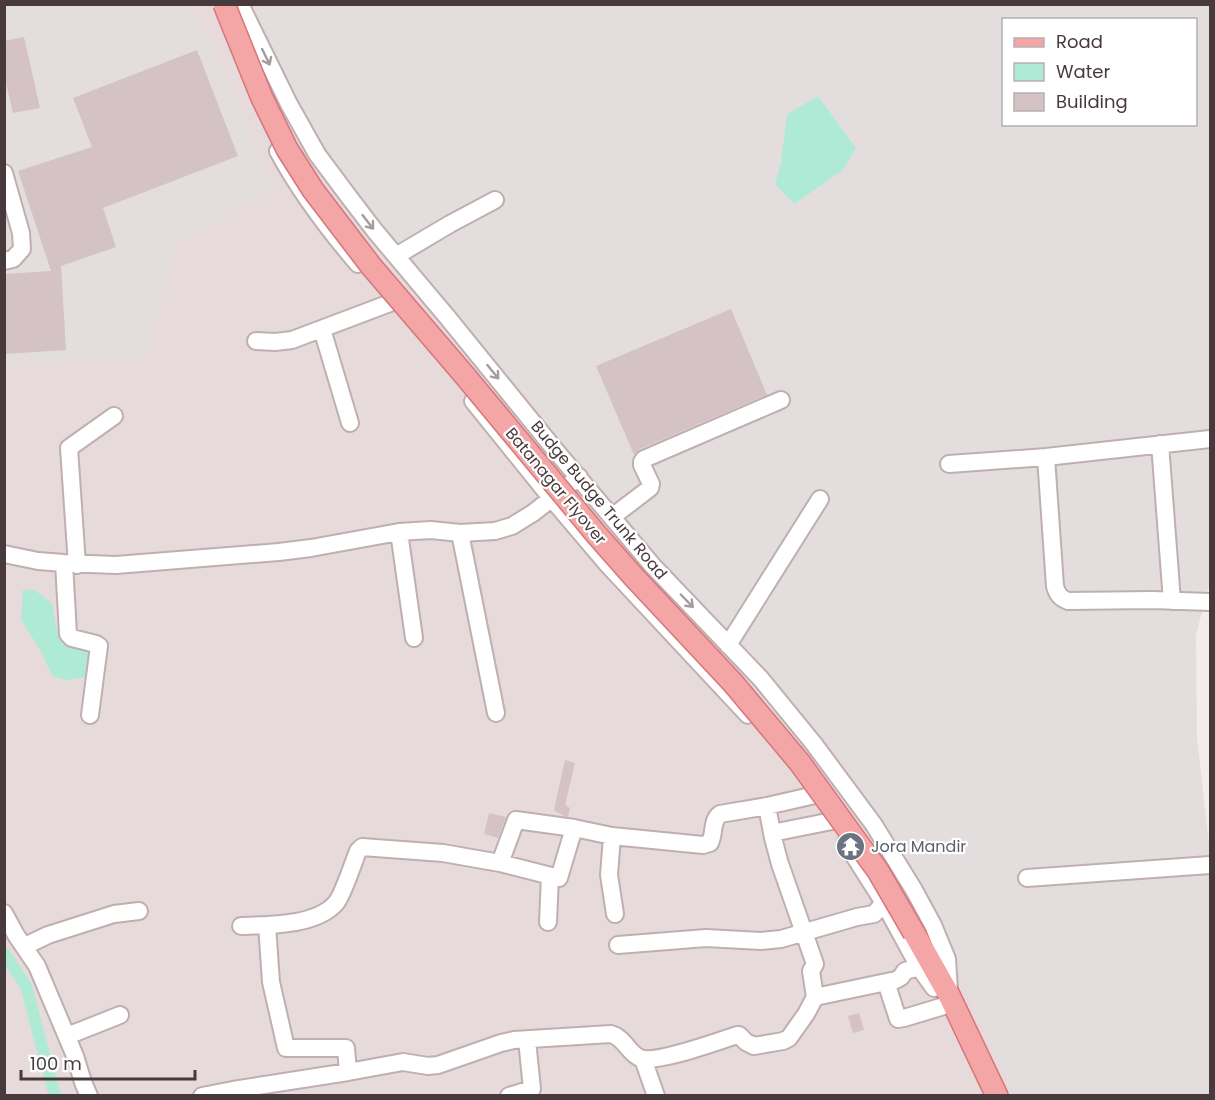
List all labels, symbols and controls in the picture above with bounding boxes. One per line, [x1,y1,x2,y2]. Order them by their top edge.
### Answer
legend [1002,18,1197,126]
text: Road [1056,29,1103,54]
one-way arrow [260,48,272,66]
text: Water [1056,59,1110,84]
text: Building [1056,89,1128,114]
one-way arrow [362,214,375,230]
one-way arrow [486,364,499,380]
street label: Budge Budge Trunk Road [526,416,672,584]
street label: Batanagar Flyover [500,423,612,549]
one-way arrow [679,594,694,609]
temple icon: Jora Mandir [834,830,866,862]
place label: Jora Mandir [871,835,966,858]
scale bar [21,1043,195,1081]
text: 100 m [30,1051,82,1076]

